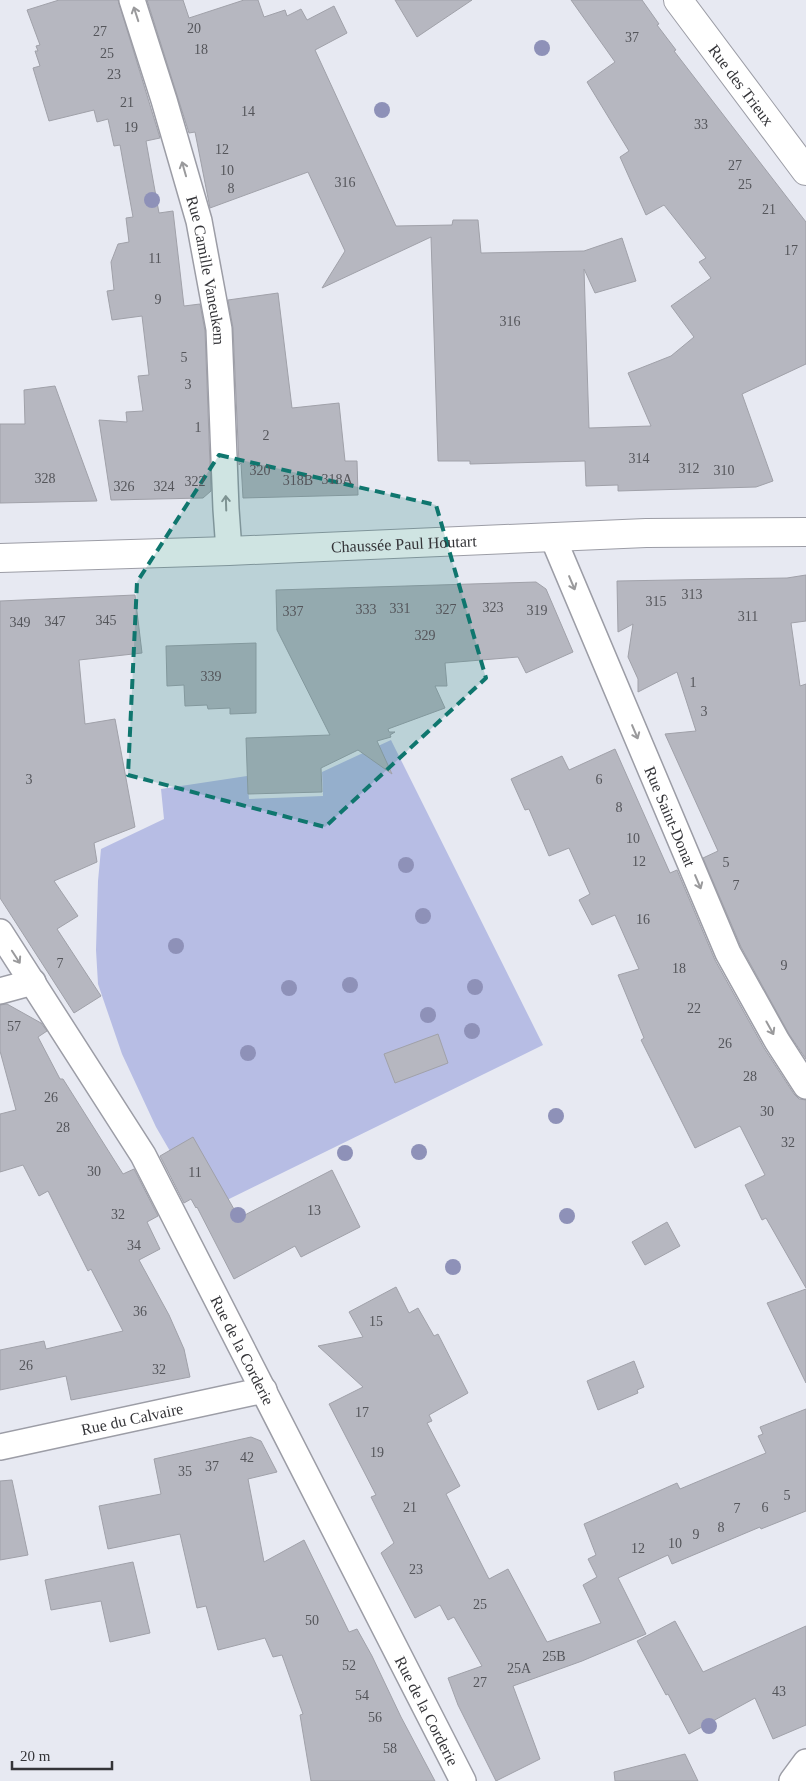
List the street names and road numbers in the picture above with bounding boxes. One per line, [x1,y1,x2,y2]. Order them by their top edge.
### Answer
street label: Rue des Trieux [705,41,777,129]
street label: Rue Camille Vaneukem [183,194,228,346]
street label: Chaussée Paul Houtart [331,532,478,556]
street label: Rue Saint-Donat [641,764,699,870]
street label: Rue de la Corderie [207,1293,277,1408]
street label: Rue du Calvaire [79,1400,185,1438]
street label: Rue de la Corderie [392,1653,462,1768]

